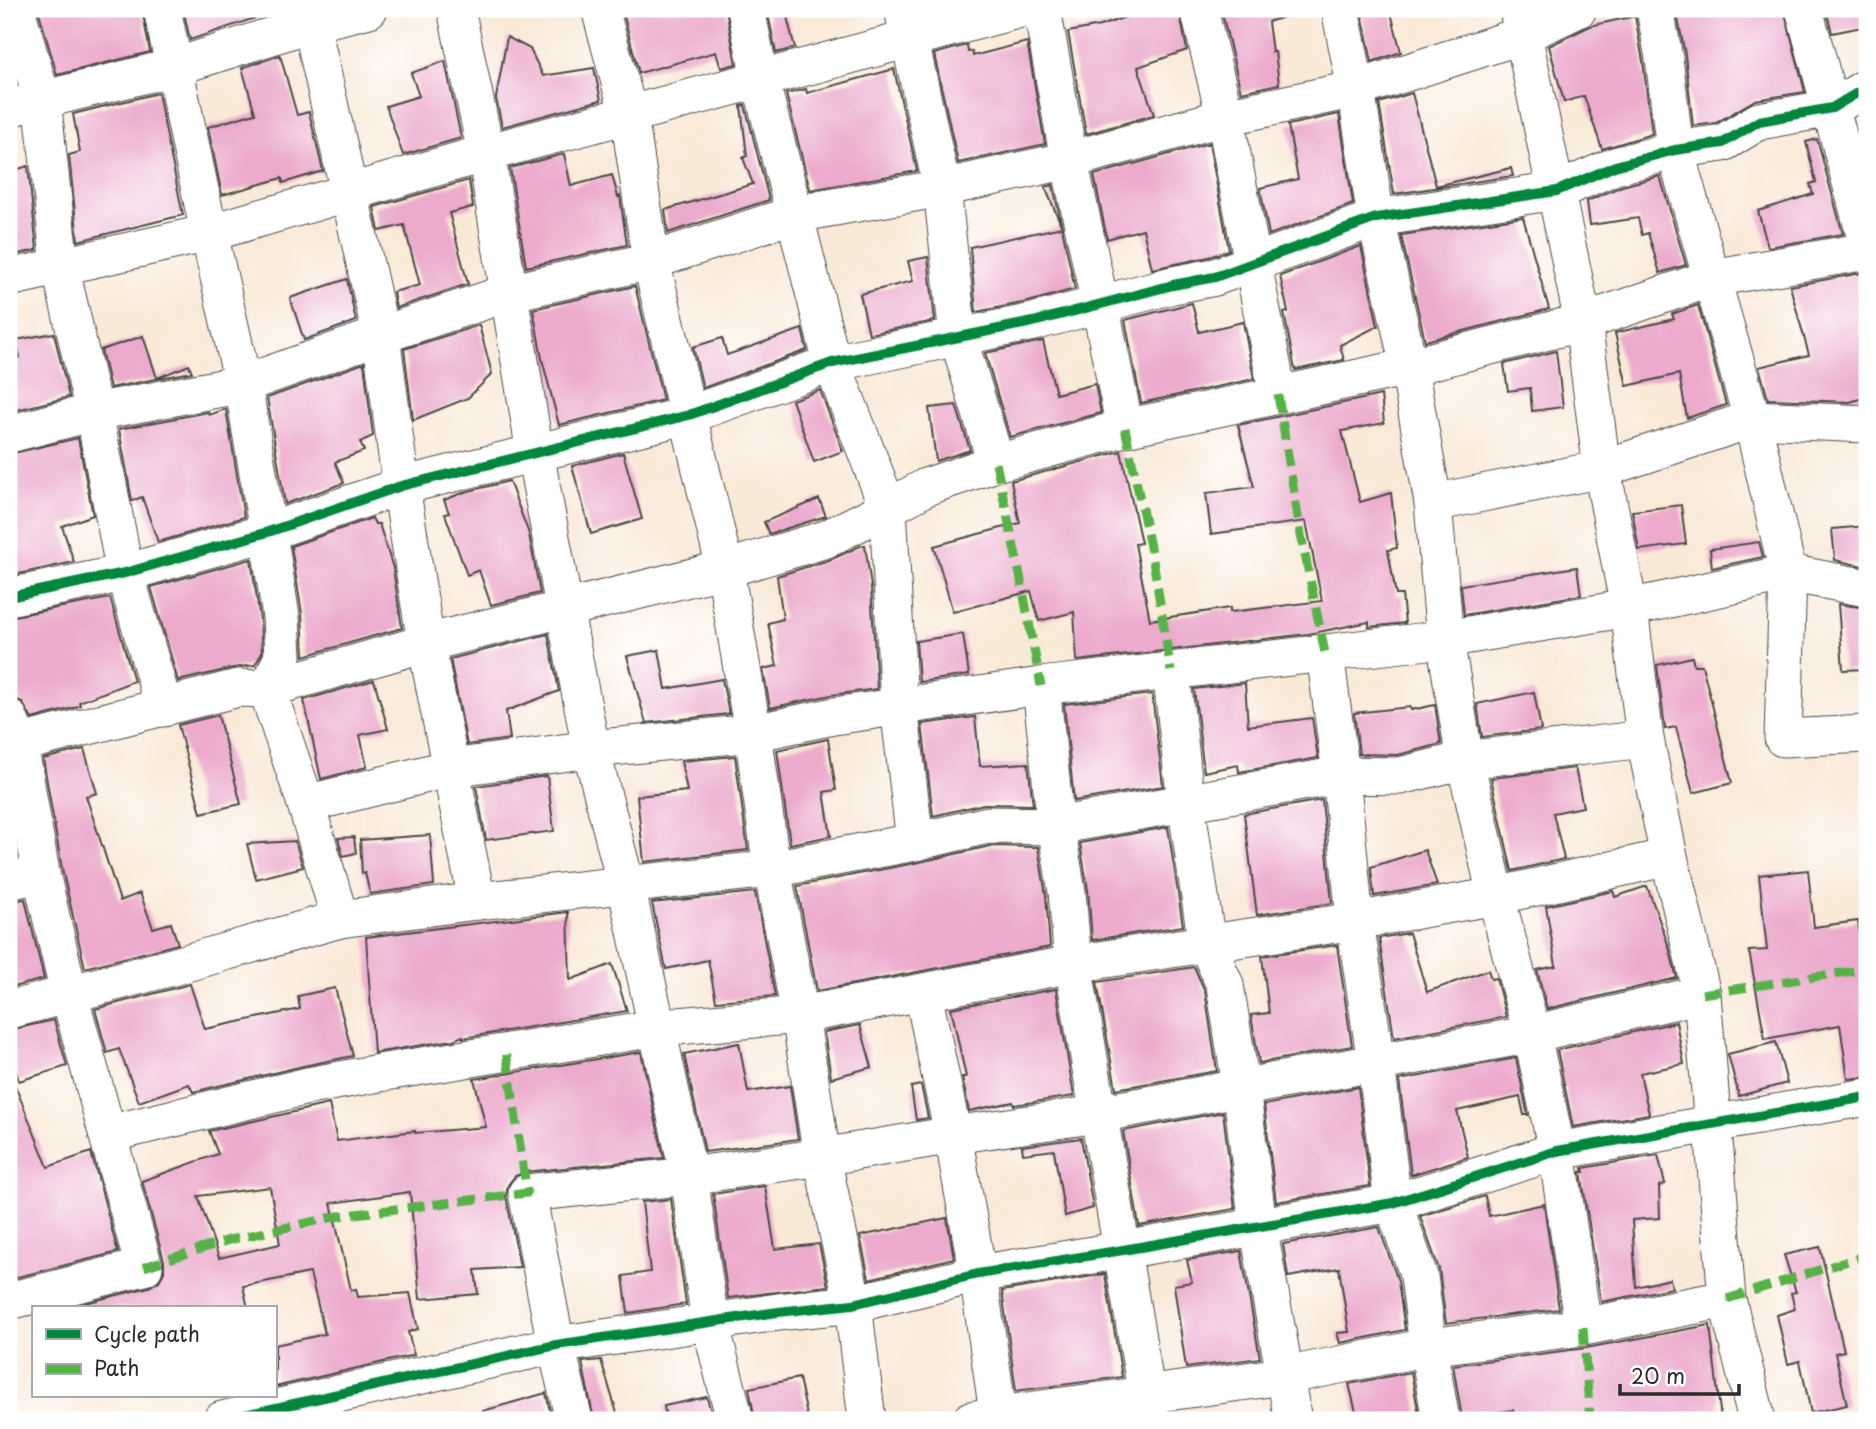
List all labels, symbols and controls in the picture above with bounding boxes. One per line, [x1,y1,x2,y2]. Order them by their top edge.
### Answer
legend [32,1306,276,1398]
text: Cycle path [94,1317,200,1349]
text: Path [94,1351,139,1383]
scale bar [1620,1352,1740,1396]
text: 20 m [1631,1359,1685,1391]

